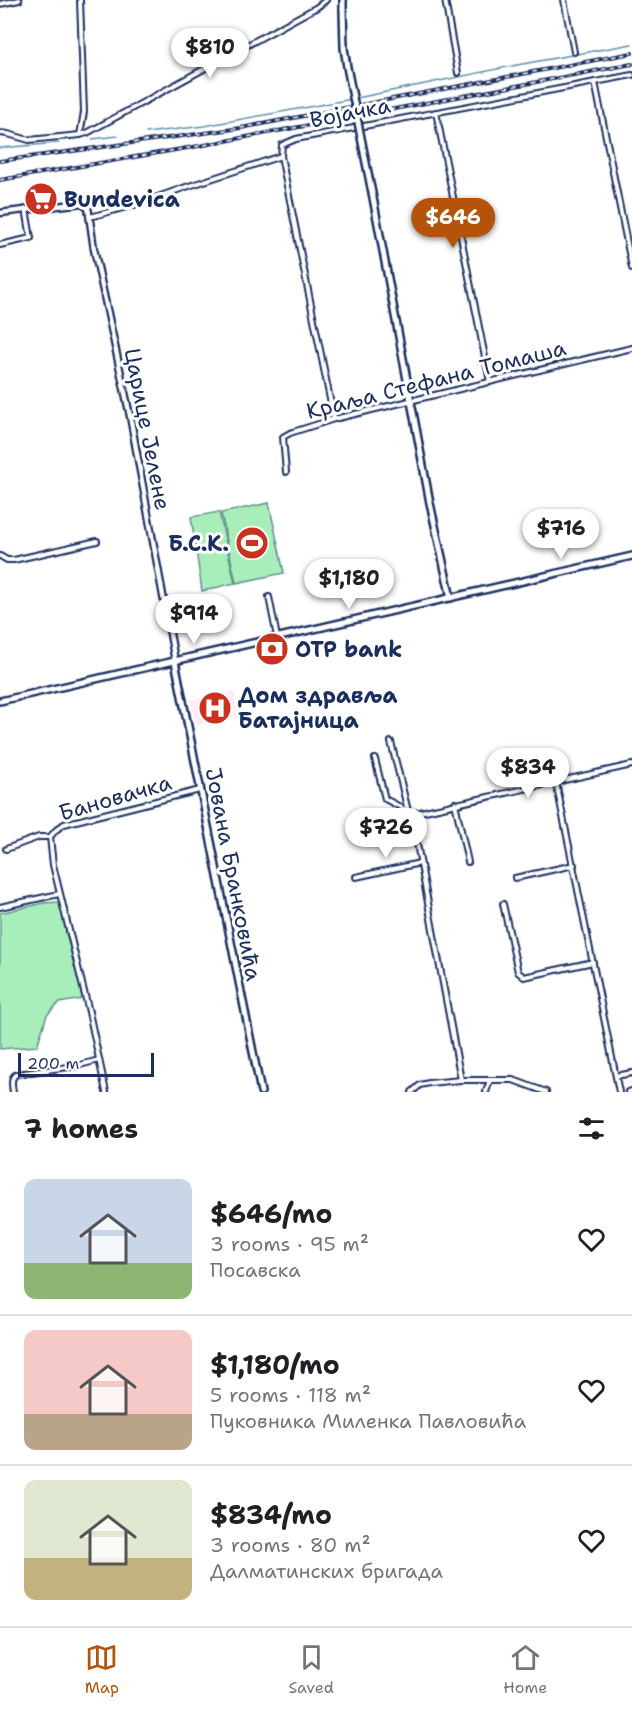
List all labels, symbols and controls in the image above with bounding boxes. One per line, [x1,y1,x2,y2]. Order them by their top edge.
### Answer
pin: $810 [174,28,246,79]
text: $810 [185,34,235,60]
street label: Војачка [307,90,393,135]
supermarket icon: Bundevica [23,181,59,217]
place label: Bundevica [64,185,180,214]
pin: $646 [417,198,489,249]
text: $646 [425,204,481,230]
street label: Краља Стефана Томаша [303,333,569,426]
street label: Царице Јелене [118,346,177,513]
pin: $716 [525,509,597,560]
text: $716 [536,515,586,541]
sports icon: Б.С.К. [234,525,270,561]
place label: Б.С.К. [168,529,229,558]
pin: $1,180 [300,559,398,610]
text: $1,180 [318,565,380,591]
pin: $914 [158,594,230,645]
text: $914 [169,600,219,626]
bank icon: OTP bank [254,631,290,667]
place label: OTP bank [295,635,402,664]
place label: Дом здравља Батајница [238,681,398,735]
hospital icon: Дом здравља Батајница [197,690,233,726]
pin: $834 [492,748,564,799]
text: $834 [500,754,556,780]
street label: Јована Бранковића [199,765,268,984]
street label: Бановачка [55,767,175,827]
pin: $726 [350,808,422,859]
text: $726 [359,814,413,840]
scale bar [18,1050,154,1078]
text: 200 m [27,1053,79,1074]
text: 7 homes [24,1111,138,1146]
icon: filters [575,1112,608,1145]
text: $646/mo [210,1196,332,1231]
icon: home [72,1203,144,1275]
icon: heart [575,1223,608,1256]
text: 3 rooms · 95 m² [210,1231,369,1257]
text: Посавска [210,1257,301,1283]
text: $1,180/mo [210,1347,340,1382]
icon: home [72,1354,144,1426]
icon: heart [575,1374,608,1407]
text: 5 rooms · 118 m² [210,1382,371,1408]
text: Пуковника Миленка Павловића [210,1408,526,1434]
text: $834/mo [210,1497,332,1532]
icon: home [72,1504,144,1576]
icon: heart [575,1524,608,1557]
text: 3 rooms · 80 m² [210,1532,371,1558]
text: Далматинских бригада [210,1558,443,1584]
tab: Map [85,1641,119,1698]
tab: Saved [288,1641,334,1698]
tab: Home [503,1641,547,1698]

